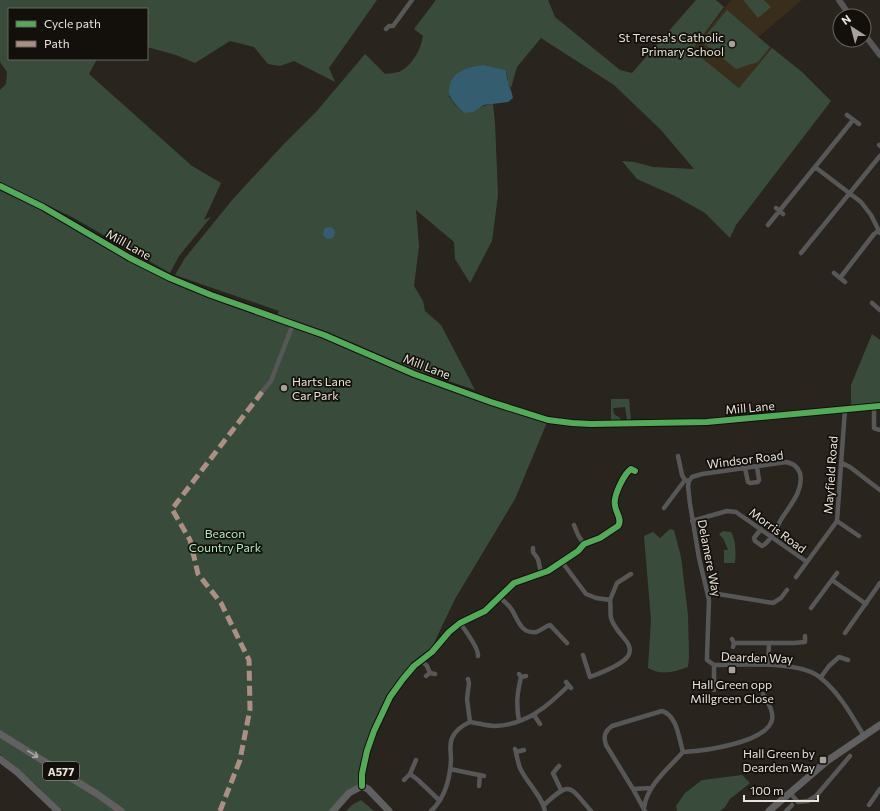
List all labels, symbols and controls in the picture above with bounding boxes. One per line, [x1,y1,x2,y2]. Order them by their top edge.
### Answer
legend [8,8,148,60]
north arrow [832,8,872,48]
text: N [839,12,853,27]
text: Cycle path [44,16,101,30]
place label: St Teresa's Catholic Primary School [618,30,724,58]
text: Path [44,36,70,50]
marker: St Teresa's Catholic Primary School [727,39,737,49]
street label: Mill Lane [104,226,154,262]
street label: Mill Lane [401,351,453,381]
place label: Harts Lane Car Park [292,374,351,402]
marker: Harts Lane Car Park [279,383,289,393]
street label: Mill Lane [725,398,775,416]
street label: Mayfield Road [820,435,840,514]
street label: Windsor Road [706,447,784,471]
street label: Morris Road [747,505,809,555]
street label: Delamere Way [696,518,724,598]
park label: Beacon Country Park [189,526,262,554]
street label: Dearden Way [721,649,793,665]
marker: Hall Green opp Millgreen Close [727,665,737,675]
place label: Hall Green opp Millgreen Close [690,677,774,705]
place label: Hall Green by Dearden Way [743,746,815,774]
one-way arrow [27,751,39,759]
marker: Hall Green by Dearden Way [818,755,828,765]
road number: A577 [43,762,79,780]
scale bar [744,777,818,803]
text: 100 m [750,783,784,797]

